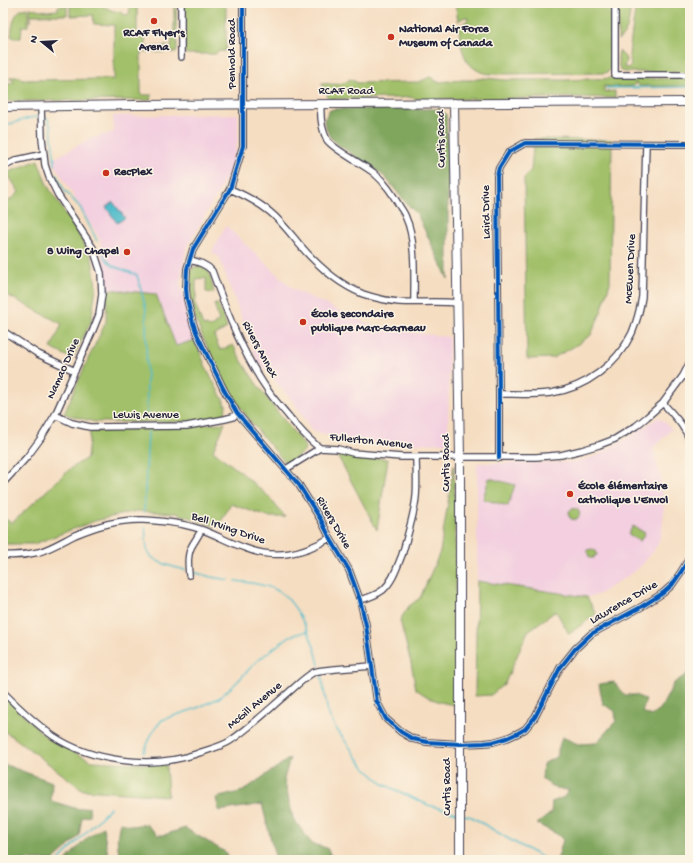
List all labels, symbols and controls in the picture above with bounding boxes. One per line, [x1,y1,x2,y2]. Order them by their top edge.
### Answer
marker: RCAF Flyer's Arena [149,16,159,26]
street label: Penhold Road [226,18,240,90]
north arrow [22,22,62,62]
place label: National Air Force Museum of Canada [399,23,494,51]
place label: RCAF Flyer's Arena [122,27,185,55]
marker: National Air Force Museum of Canada [386,32,396,42]
text: N [28,34,41,45]
street label: RCAF Road [318,85,374,99]
street label: Curtis Road [434,109,449,168]
place label: RecPlex [113,166,153,180]
marker: RecPlex [101,168,111,178]
street label: Laird Drive [480,184,494,239]
street label: McEwen Drive [622,233,640,304]
place label: 8 Wing Chapel [47,245,119,259]
marker: 8 Wing Chapel [122,247,132,257]
place label: École secondaire publique Marc-Garneau [310,308,426,336]
marker: École secondaire publique Marc-Garneau [298,317,308,327]
street label: Rivers Annex [238,319,280,382]
street label: Namao Drive [44,336,84,401]
street label: Lewis Avenue [113,409,180,423]
street label: Fullerton Avenue [328,431,414,453]
street label: Curtis Road [440,433,454,492]
place label: École élémentaire catholique L'Envol [577,480,669,508]
marker: École élémentaire catholique L'Envol [565,489,575,499]
street label: Rivers Drive [312,494,354,552]
street label: Bell Irving Drive [188,510,267,548]
street label: Lawrence Drive [588,578,661,628]
street label: McGill Avenue [225,679,286,733]
street label: Curtis Road [441,757,455,816]

